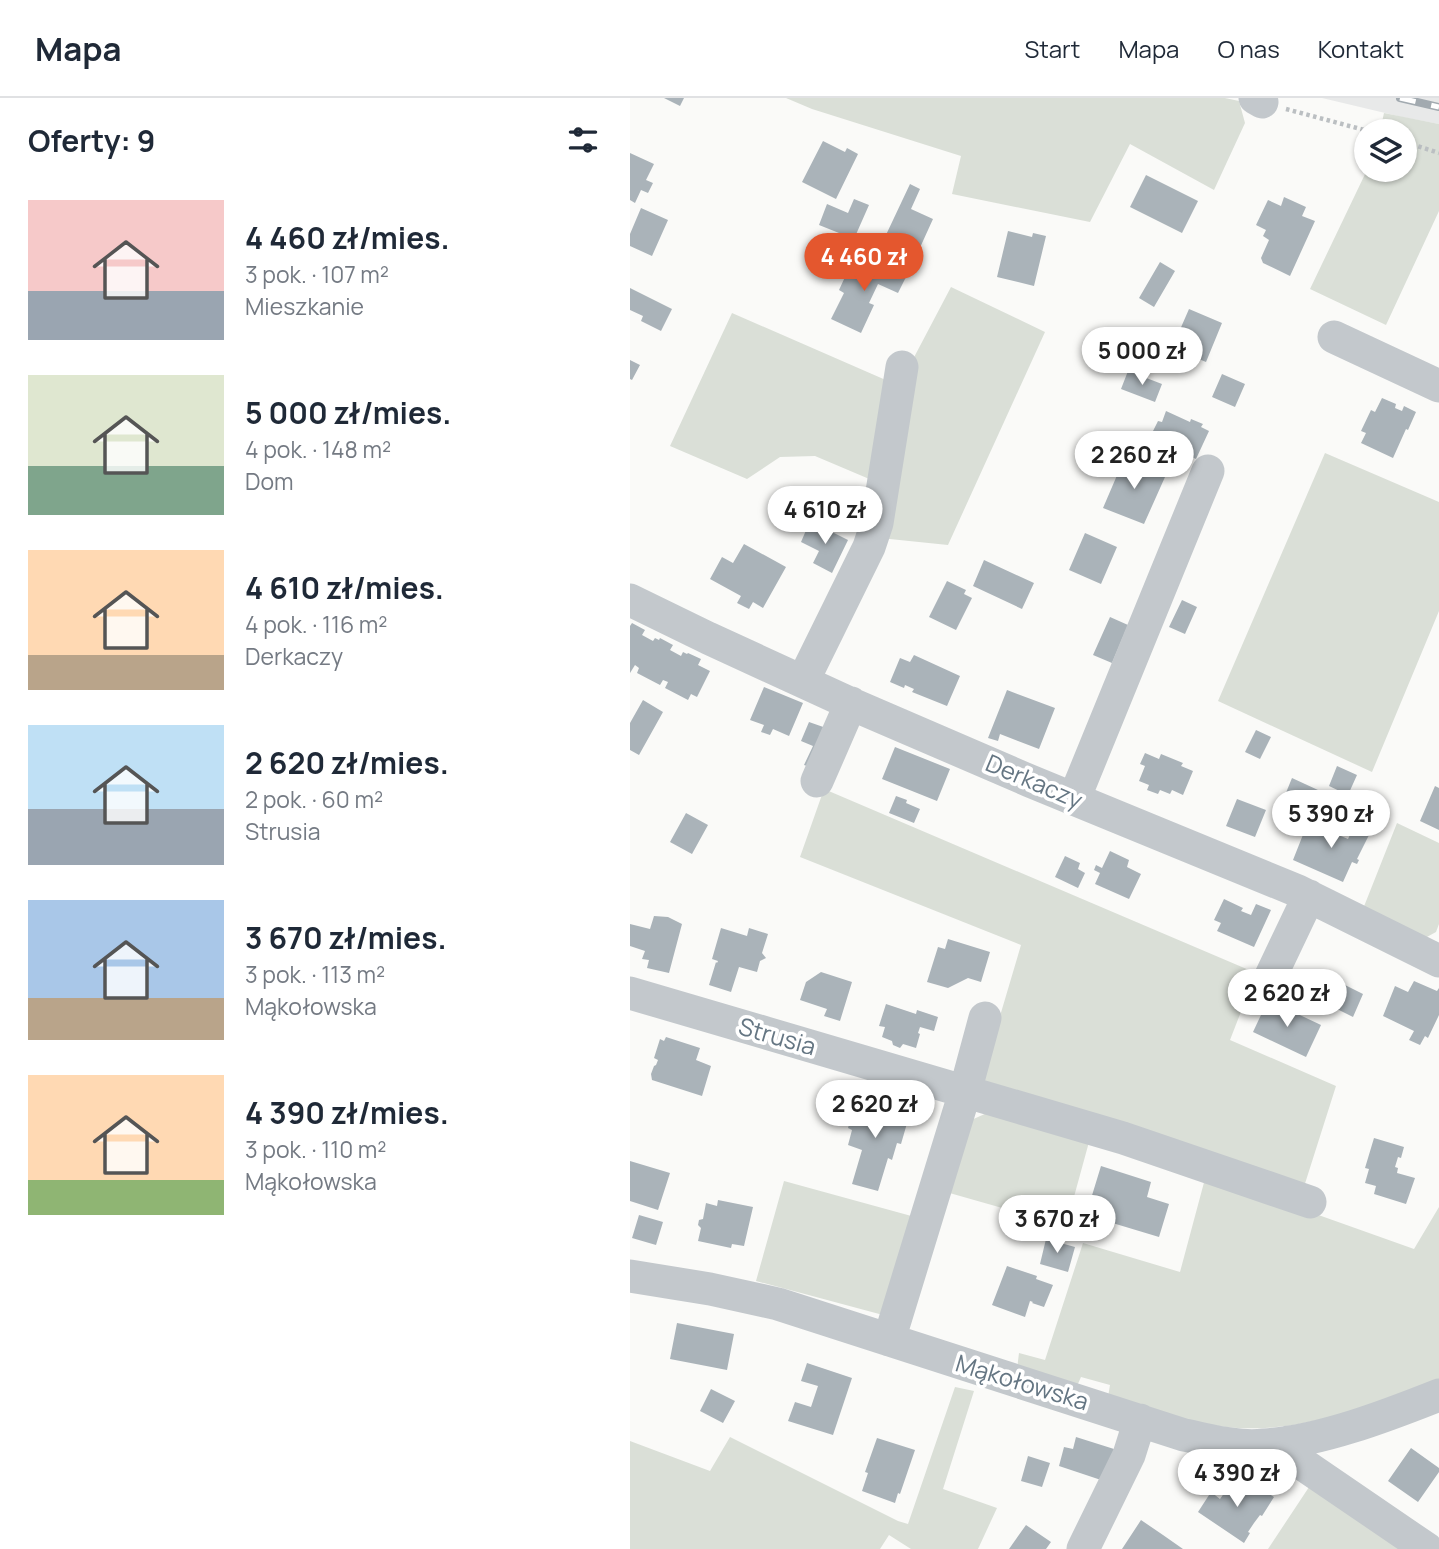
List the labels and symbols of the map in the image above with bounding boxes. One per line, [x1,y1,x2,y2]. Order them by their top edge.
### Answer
pin: 4 460 zł [792,234,936,293]
pin: 5 000 zł [1070,328,1214,387]
pin: 2 260 zł [1062,432,1206,491]
pin: 4 610 zł [753,486,897,546]
street label: Derkaczy [981,745,1088,816]
pin: 5 390 zł [1259,790,1403,850]
pin: 2 620 zł [1215,970,1359,1029]
street label: Strusia [735,1009,820,1062]
pin: 2 620 zł [803,1080,947,1140]
pin: 3 670 zł [985,1196,1129,1255]
street label: Mąkołowska [952,1346,1093,1417]
pin: 4 390 zł [1165,1450,1309,1509]

